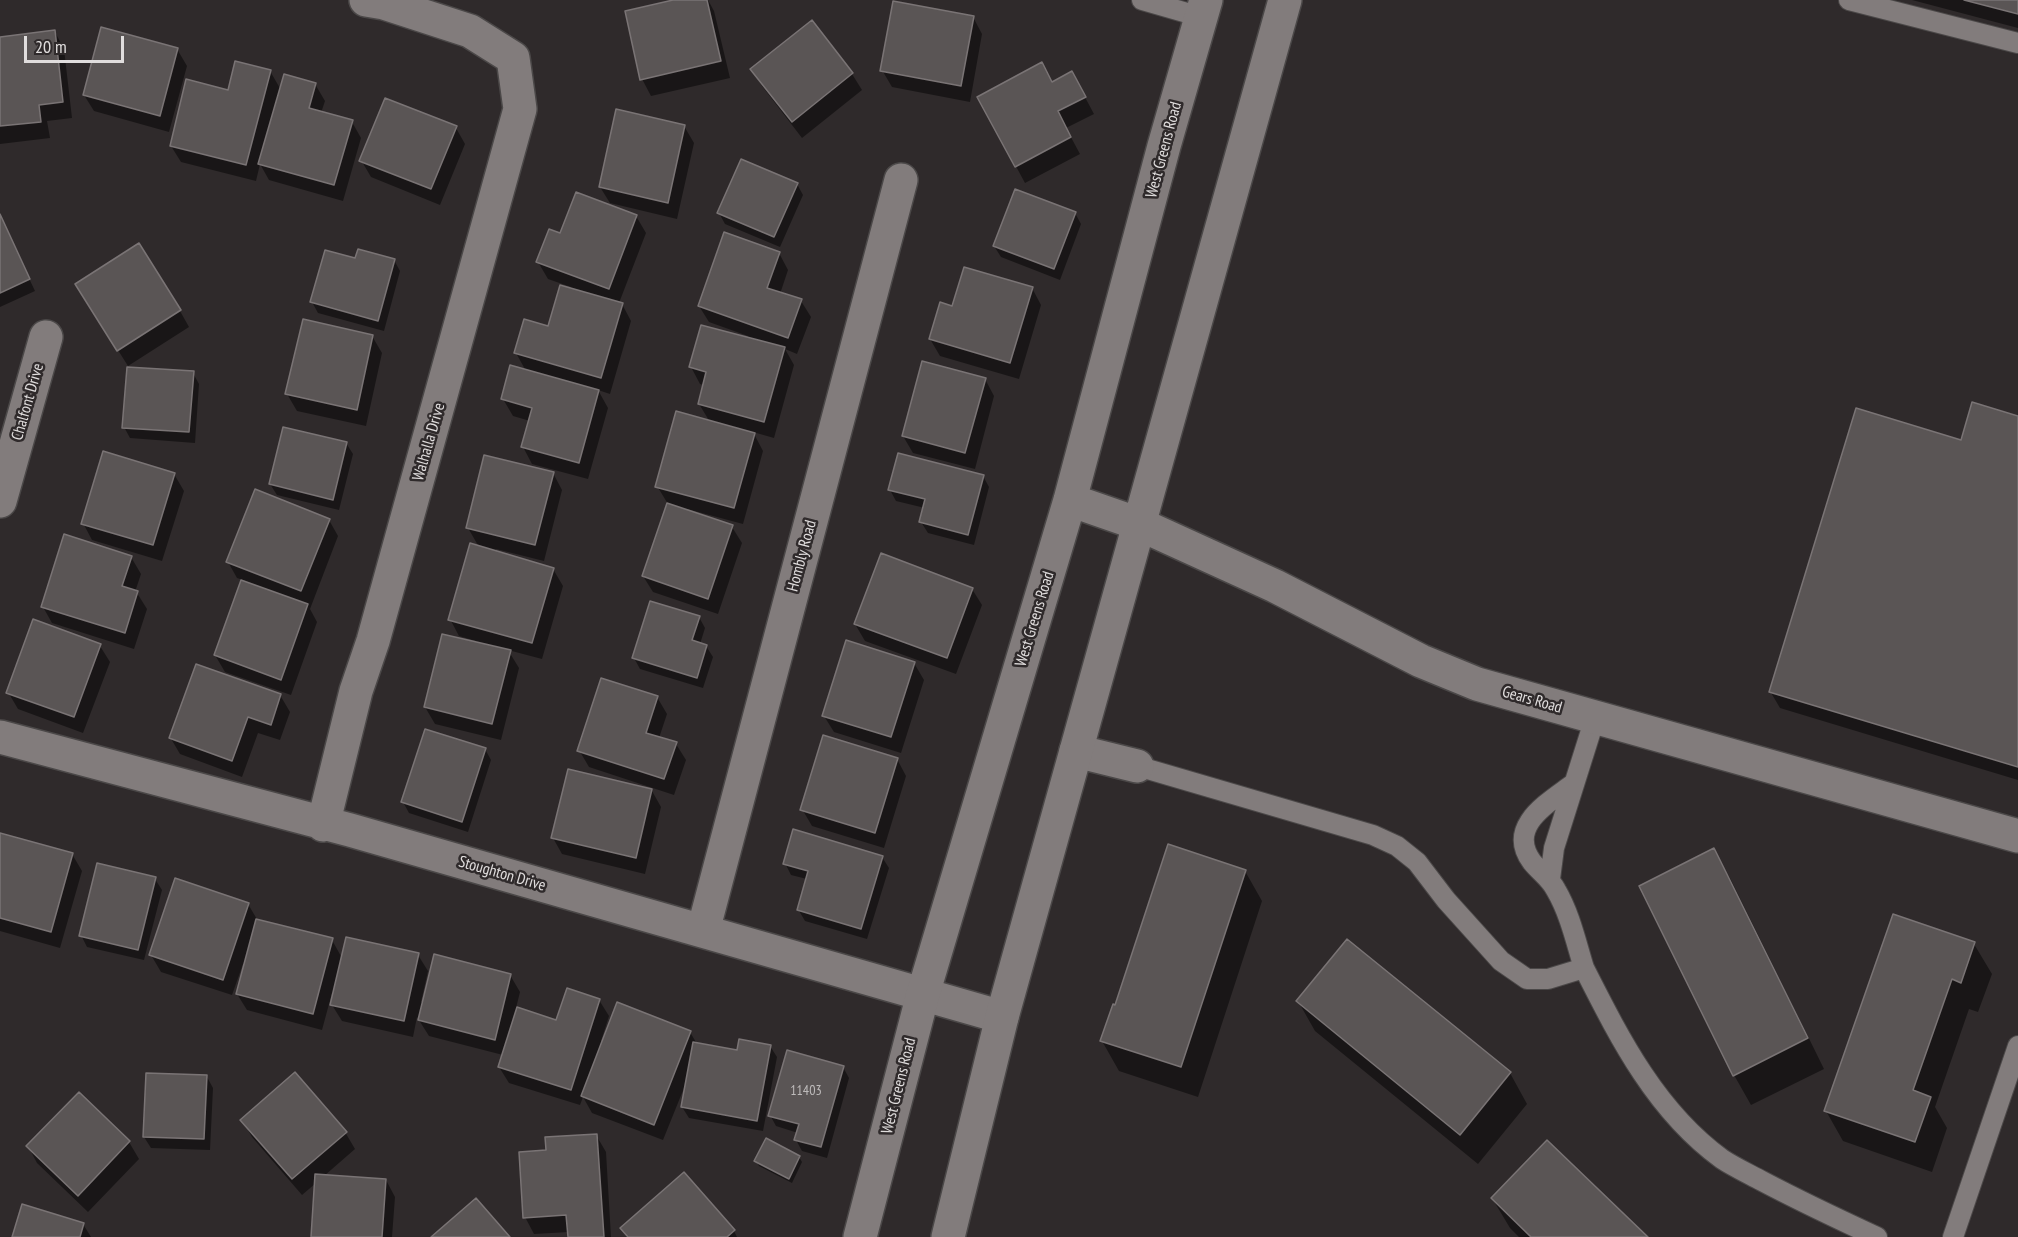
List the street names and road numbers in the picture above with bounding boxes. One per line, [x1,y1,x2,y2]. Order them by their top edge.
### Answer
street label: West Greens Road [1142,100,1186,200]
street label: Chalfont Drive [8,361,48,443]
street label: Walhalla Drive [409,401,449,483]
street label: Hombly Road [783,518,821,594]
street label: West Greens Road [1011,569,1059,669]
street label: Gears Road [1500,682,1564,718]
street label: Stoughton Drive [456,852,548,896]
street label: West Greens Road [878,1036,920,1136]

